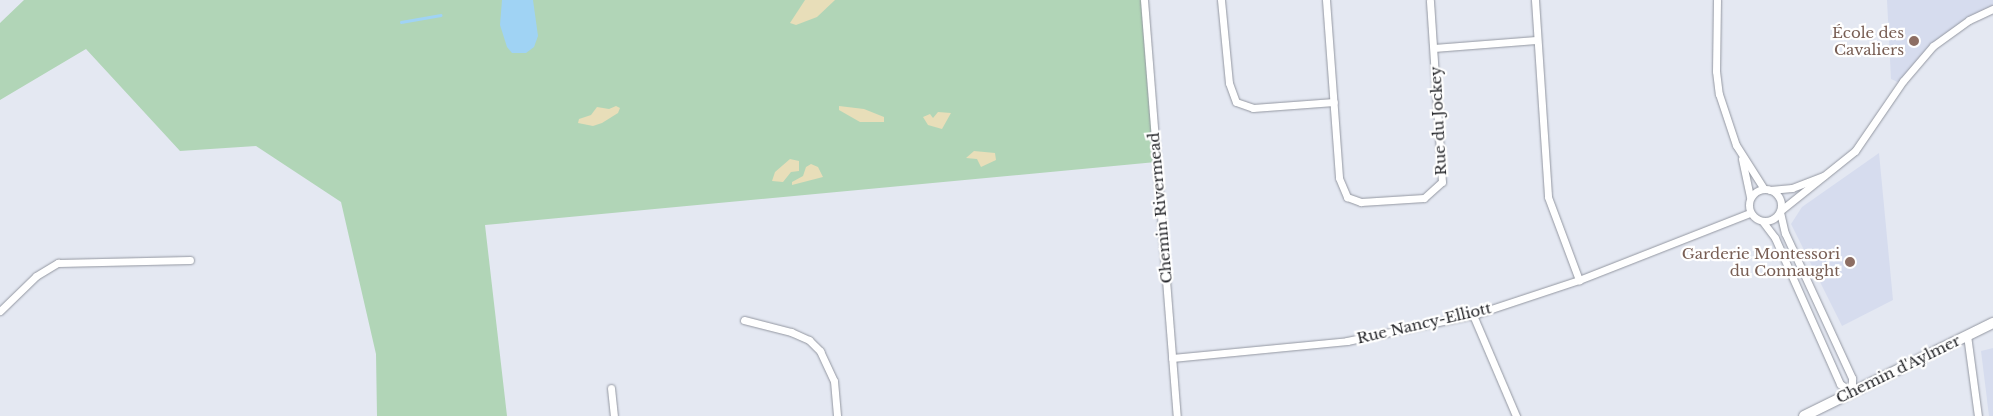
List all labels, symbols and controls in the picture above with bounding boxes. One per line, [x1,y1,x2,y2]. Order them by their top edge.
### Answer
place label: École des Cavaliers [1832,23,1904,58]
marker: École des Cavaliers [1908,35,1920,47]
street label: Rue du Jockey [1426,66,1450,176]
street label: Chemin Rivermead [1144,132,1176,284]
place label: Garderie Montessori du Connaught [1682,244,1840,279]
marker: Garderie Montessori du Connaught [1844,256,1856,268]
street label: Rue Nancy-Elliott [1355,299,1493,347]
street label: Chemin d'Aylmer [1833,331,1963,407]

